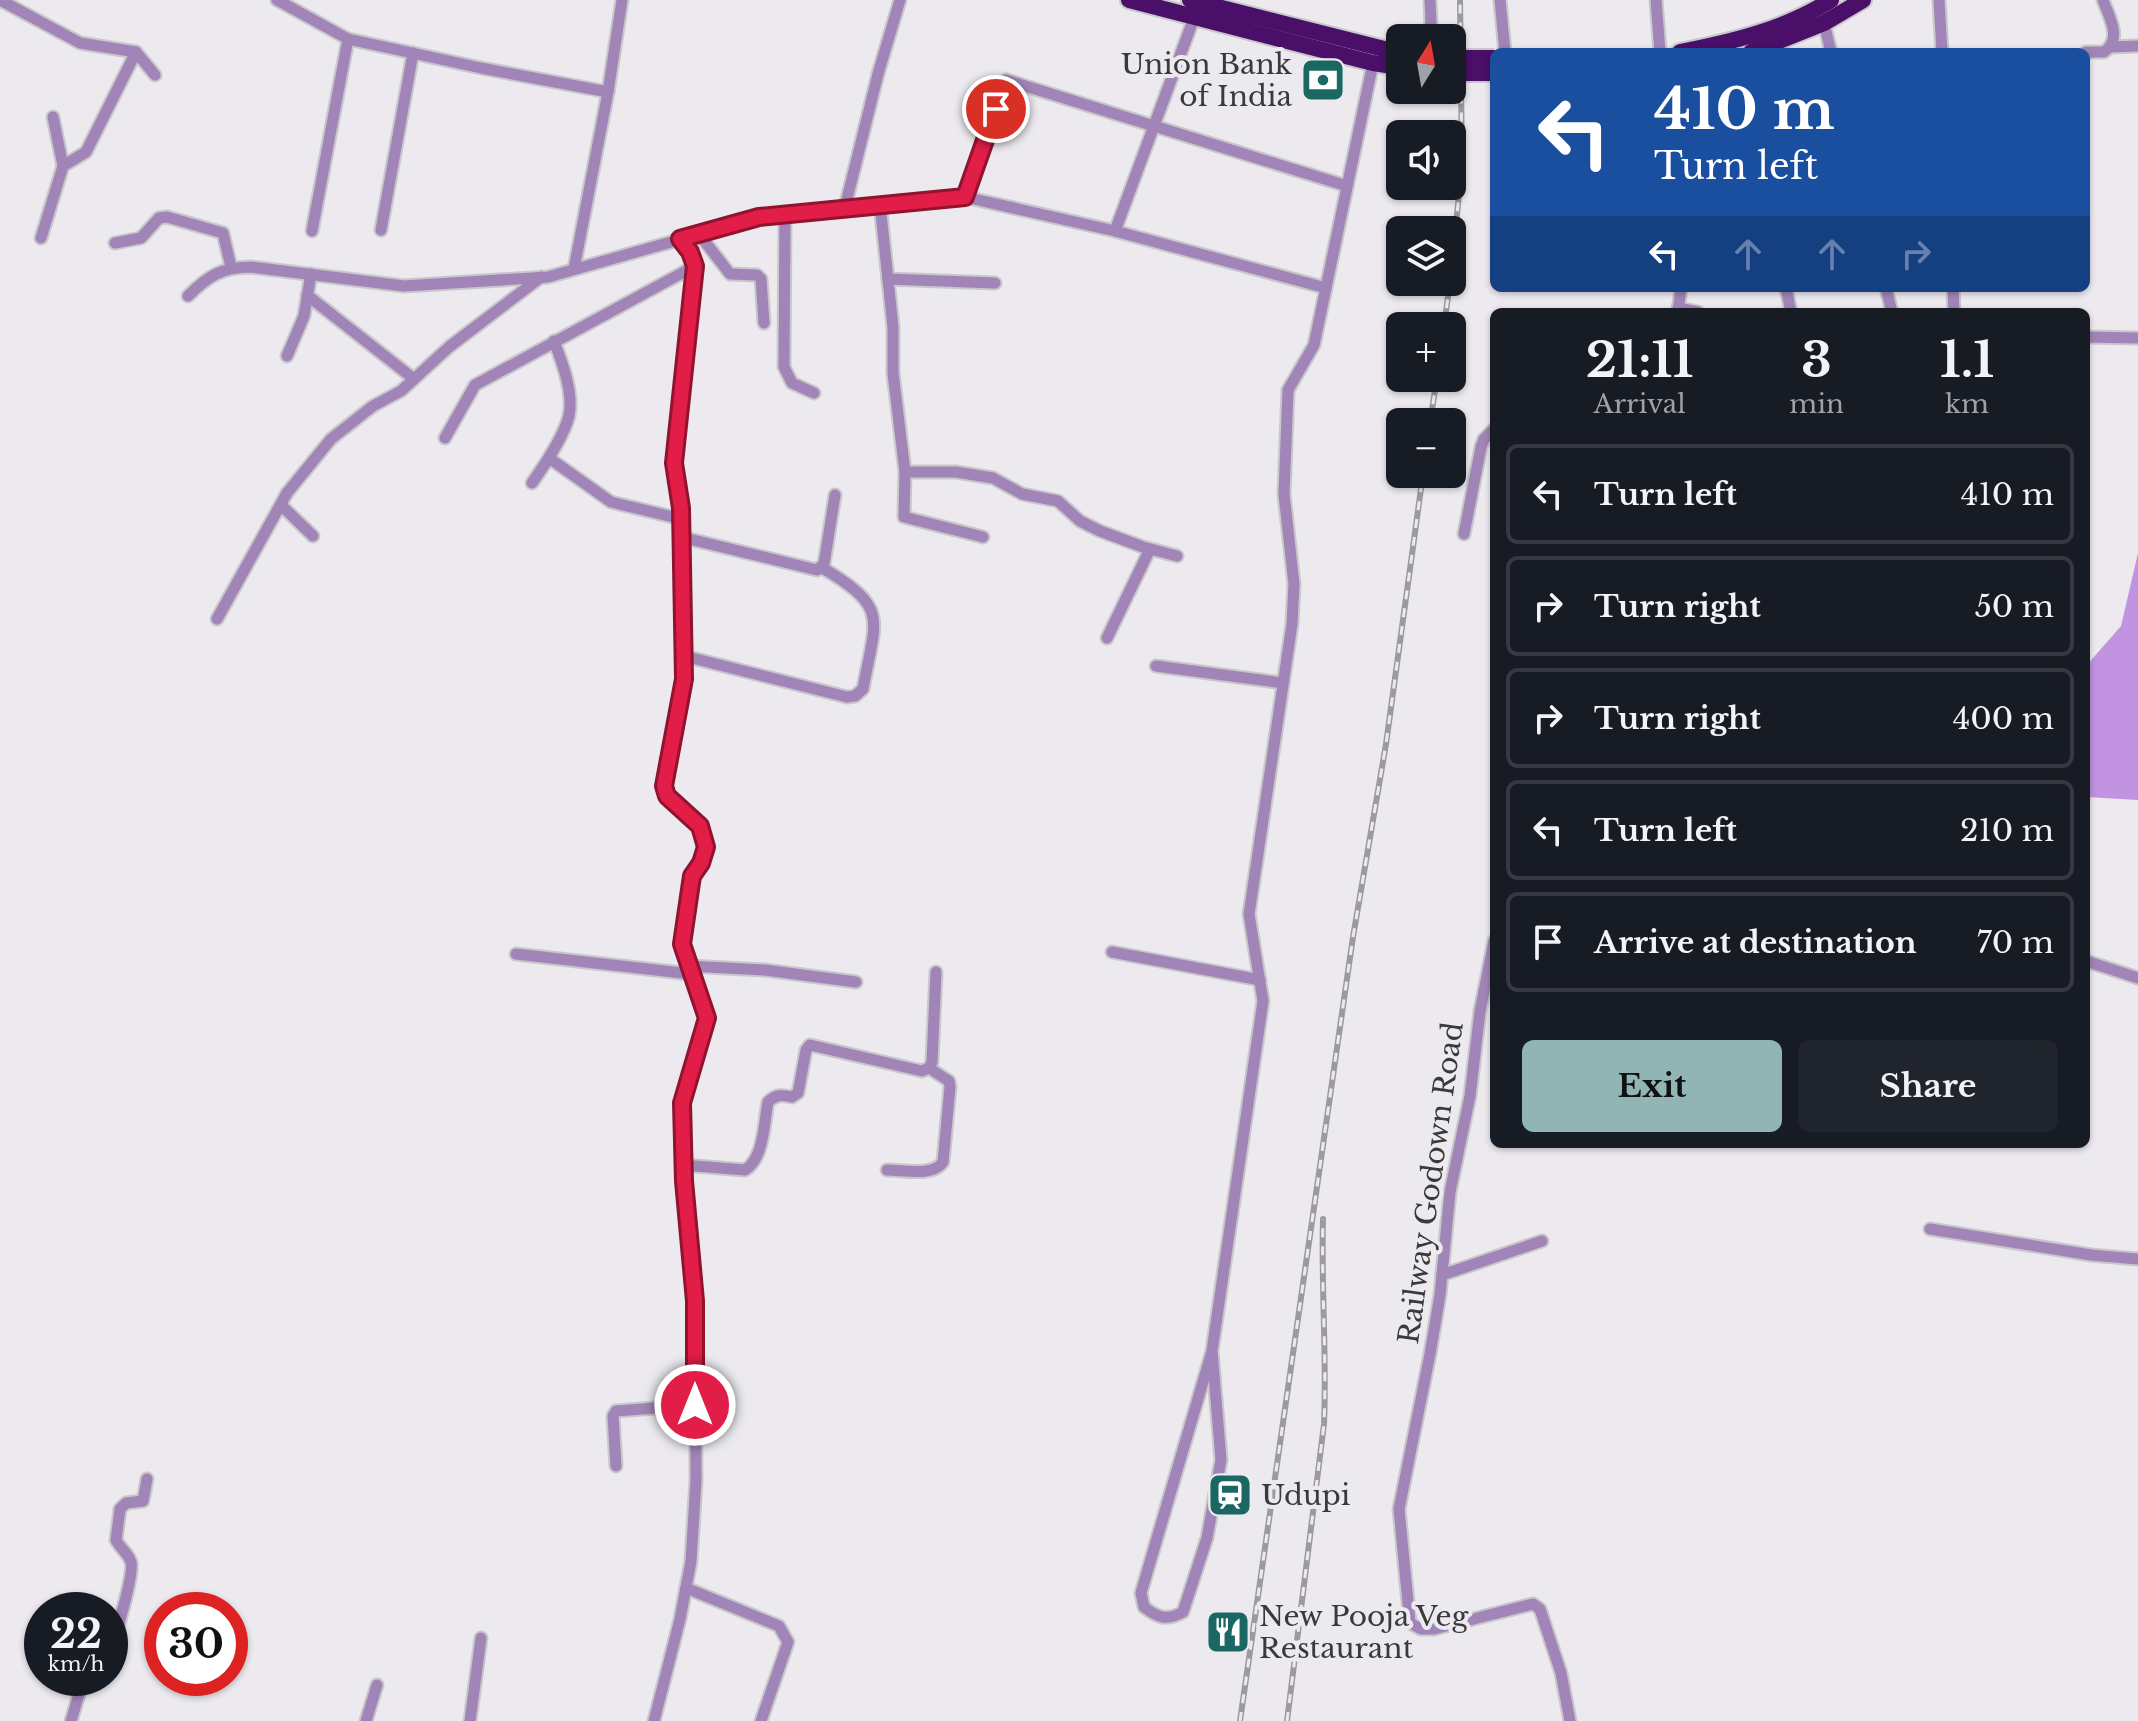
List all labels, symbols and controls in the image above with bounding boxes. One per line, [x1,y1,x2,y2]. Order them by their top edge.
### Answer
north arrow [1386,24,1466,104]
map controls [1386,24,1466,488]
place label: Union Bank of India [1121,47,1293,114]
bank icon: Union Bank of India [1299,56,1347,104]
pin [962,75,1030,143]
text: 410 m [1654,75,1835,144]
icon: left [1522,80,1626,184]
icon: arrive [974,87,1018,131]
button: sound [1386,120,1466,200]
text: Turn left [1654,144,1818,189]
button: layers [1386,216,1466,296]
icon: left [1642,232,1686,276]
icon: ahead [1726,232,1770,276]
icon: ahead [1810,232,1854,276]
icon: right [1894,232,1938,276]
button: + [1386,312,1466,392]
text: 21:11 [1586,330,1693,390]
text: 3 [1801,330,1832,390]
text: 1.1 [1940,330,1994,390]
text: Arrival [1594,388,1686,420]
text: min [1789,388,1844,420]
text: km [1945,388,1989,420]
button: − [1386,408,1466,488]
icon: left [1526,472,1570,516]
text: Turn left [1594,476,1737,513]
text: 410 m [1961,476,2054,513]
icon: right [1526,584,1570,628]
text: Turn right [1594,588,1761,625]
text: 50 m [1975,588,2054,625]
icon: right [1526,696,1570,740]
text: Turn right [1594,700,1761,737]
text: 400 m [1953,700,2054,737]
icon: left [1526,808,1570,852]
text: Turn left [1594,812,1737,849]
text: 210 m [1960,812,2054,849]
icon: arrive [1526,920,1570,964]
text: Arrive at destination [1594,924,1917,961]
text: 70 m [1977,924,2054,961]
street label: Railway Godown Road [1391,1020,1471,1346]
button: Exit [1522,1040,1782,1132]
button: Share [1798,1040,2058,1132]
position arrow [653,1363,737,1447]
station icon: Udupi [1206,1471,1254,1519]
place label: Udupi [1261,1478,1350,1513]
speed limit sign: 30 [144,1592,248,1696]
place label: New Pooja Veg Restaurant [1259,1599,1470,1666]
restaurant icon: New Pooja Veg Restaurant [1204,1608,1252,1656]
text: 22 [50,1609,102,1659]
text: km/h [48,1652,104,1676]

